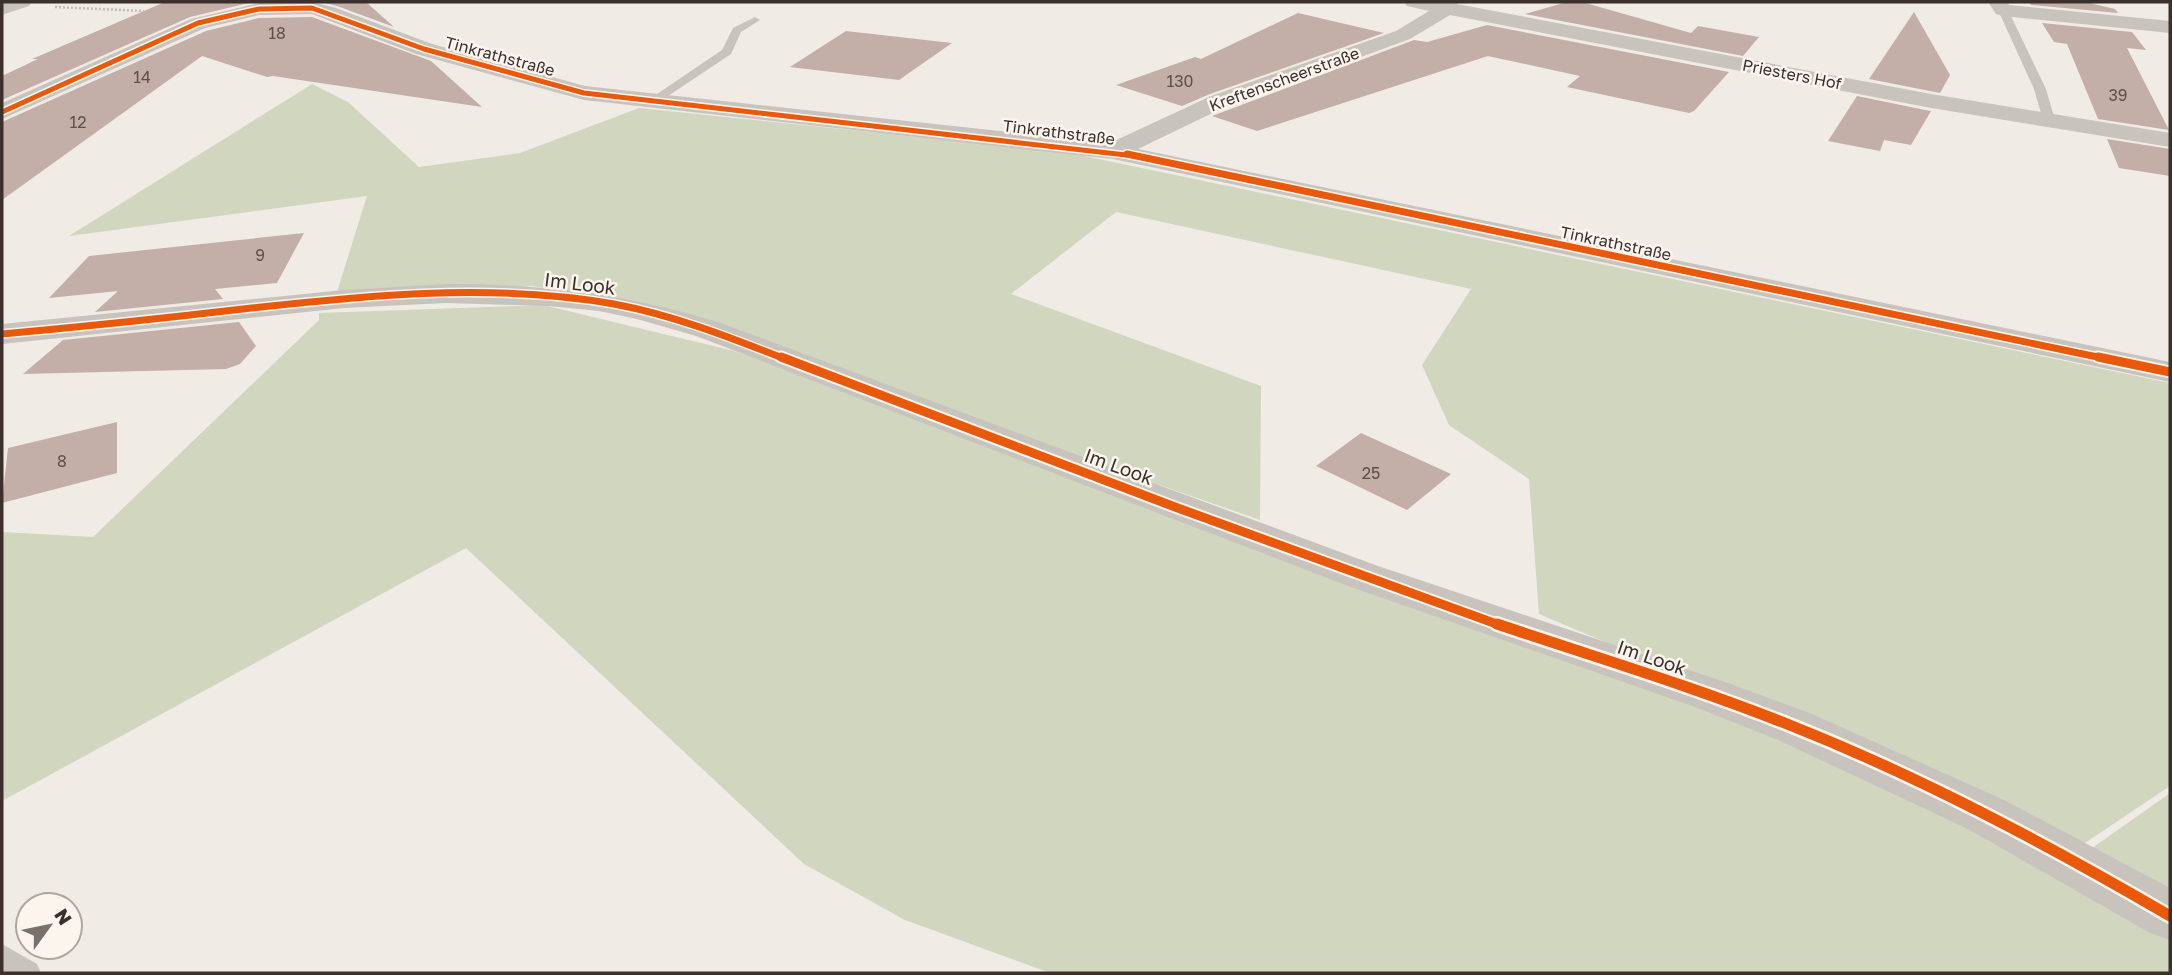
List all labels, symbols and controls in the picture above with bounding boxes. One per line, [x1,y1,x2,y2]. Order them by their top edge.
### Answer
house number: 18 [268,23,286,43]
street label: Tinkrathstraße [443,32,557,80]
street label: Kreftenscheerstraße [1206,43,1362,115]
street label: Priesters Hof [1741,55,1843,93]
house number: 14 [133,67,151,87]
house number: 130 [1166,71,1194,91]
house number: 39 [2108,85,2128,105]
house number: 12 [69,112,87,132]
street label: Tinkrathstraße [1002,115,1116,149]
street label: Tinkrathstraße [1559,221,1673,265]
house number: 9 [255,245,265,265]
street label: Im Look [543,267,617,299]
street label: Im Look [1081,443,1157,489]
house number: 8 [57,451,67,471]
house number: 25 [1362,463,1380,483]
street label: Im Look [1614,634,1690,680]
north arrow [14,891,84,961]
text: N [50,904,77,929]

